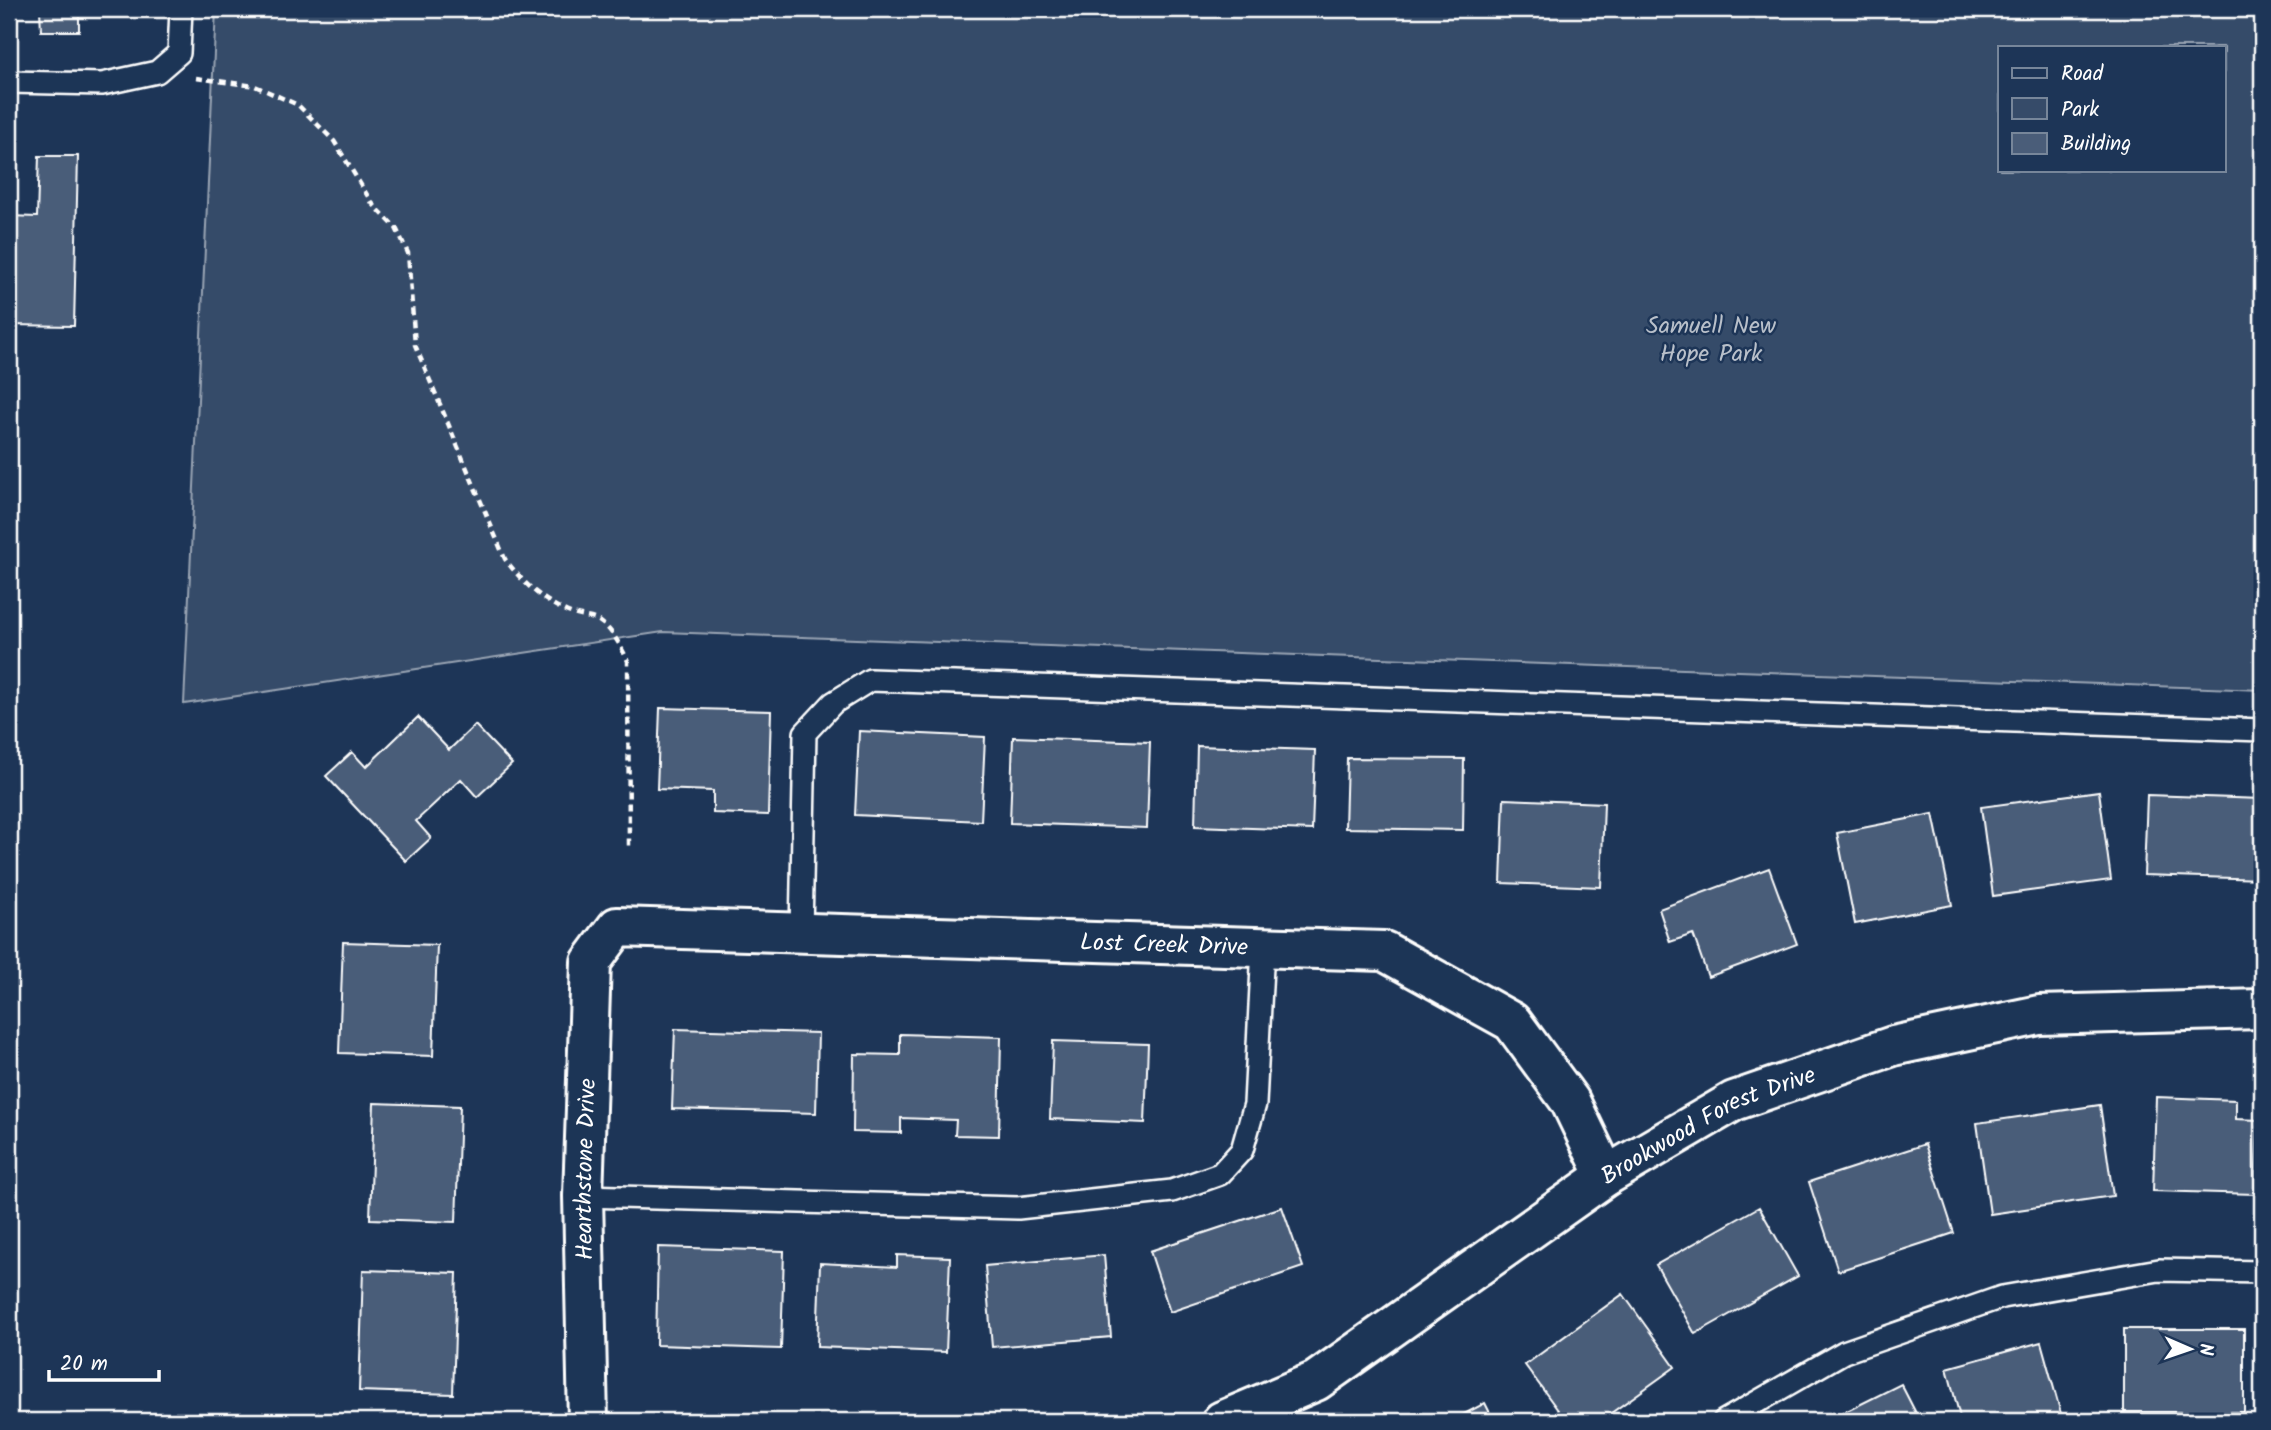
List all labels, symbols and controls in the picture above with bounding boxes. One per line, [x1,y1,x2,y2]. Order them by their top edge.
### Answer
legend [1998,46,2226,172]
text: Road [2061,58,2104,91]
text: Park [2061,94,2099,127]
text: Building [2061,128,2131,161]
park label: Samuell New Hope Park [1646,307,1777,374]
street label: Lost Creek Drive [1079,923,1249,968]
street label: Brookwood Forest Drive [1594,1056,1821,1196]
street label: Hearthstone Drive [565,1077,608,1260]
north arrow [2156,1314,2226,1384]
scale bar [49,1339,159,1383]
text: N [2190,1343,2220,1356]
text: 20 m [60,1348,108,1381]

